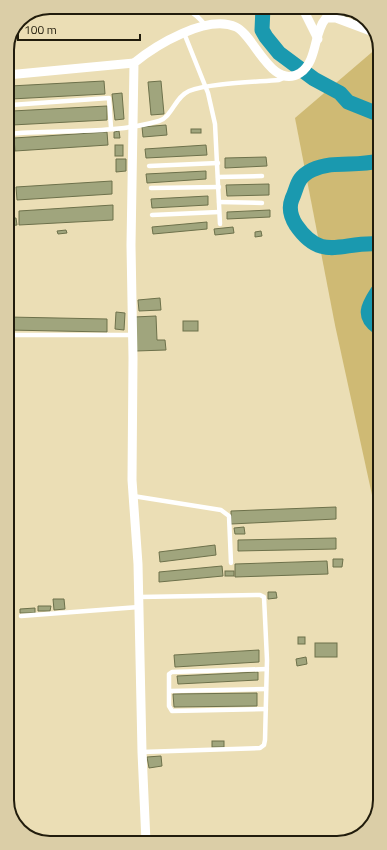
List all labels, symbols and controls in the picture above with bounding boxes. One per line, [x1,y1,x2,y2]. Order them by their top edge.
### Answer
scale bar [18,16,140,42]
text: 100 m [24,20,57,39]

